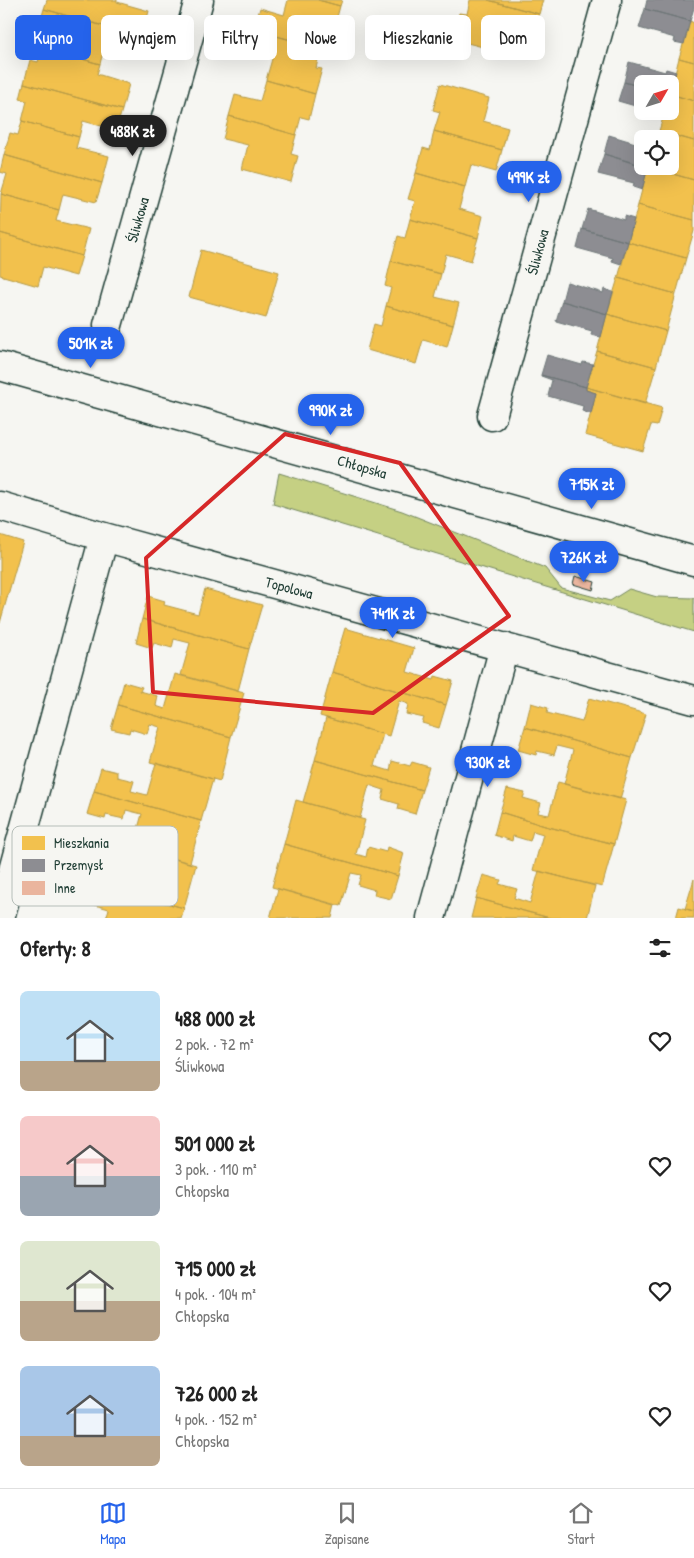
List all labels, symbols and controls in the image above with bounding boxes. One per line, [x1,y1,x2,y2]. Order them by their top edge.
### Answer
chip: Kupno [15,15,91,60]
chip: Wynajem [101,15,194,60]
chip: Filtry [204,15,277,60]
chip: Nowe [287,15,355,60]
chip: Mieszkanie [365,15,471,60]
chip: Dom [481,15,545,60]
north arrow [634,75,679,120]
map controls [634,75,679,175]
pin: 488K zł [87,114,179,157]
text: 488K zł [111,120,155,142]
button: locate [634,130,679,175]
pin: 499K zł [483,160,575,203]
text: 499K zł [508,166,550,188]
street label: Śliwkowa [121,195,154,245]
street label: Śliwkowa [521,227,554,277]
pin: 501K zł [45,326,137,369]
text: 501K zł [69,332,113,354]
pin: 990K zł [285,394,377,436]
text: 990K zł [309,399,353,421]
street label: Chłopska [335,449,389,484]
pin: 715K zł [546,468,638,510]
text: 715K zł [569,473,615,495]
pin: 726K zł [538,540,630,583]
text: 726K zł [561,546,607,568]
street label: Topolowa [263,571,315,604]
pin: 741K zł [347,596,439,639]
text: 741K zł [371,602,415,624]
pin: 930K zł [442,746,534,788]
text: 930K zł [465,751,511,773]
legend [12,826,178,906]
text: Mieszkania [54,833,109,852]
text: Przemysł [54,855,104,875]
text: Inne [54,878,76,897]
text: Oferty: 8 [20,934,91,963]
icon: filters [646,934,674,962]
text: 488 000 zł [175,1004,256,1033]
icon: home [60,1011,120,1071]
icon: heart [646,1027,674,1055]
text: 2 pok. · 72 m² [175,1033,254,1055]
text: Śliwkowa [175,1055,224,1077]
text: 501 000 zł [175,1129,256,1158]
icon: home [60,1136,120,1196]
icon: heart [646,1152,674,1180]
text: 3 pok. · 110 m² [175,1158,257,1180]
text: Chłopska [175,1180,229,1202]
text: 715 000 zł [175,1254,257,1283]
icon: home [60,1261,120,1321]
icon: heart [646,1277,674,1305]
text: 4 pok. · 104 m² [175,1283,256,1305]
text: Chłopska [175,1305,229,1327]
text: 726 000 zł [175,1379,258,1408]
icon: home [60,1386,120,1446]
icon: heart [646,1402,674,1430]
text: 4 pok. · 152 m² [175,1408,257,1430]
text: Chłopska [175,1430,229,1452]
tab: Mapa [99,1499,127,1548]
tab: Zapisane [325,1499,369,1548]
tab: Start [567,1499,595,1548]

